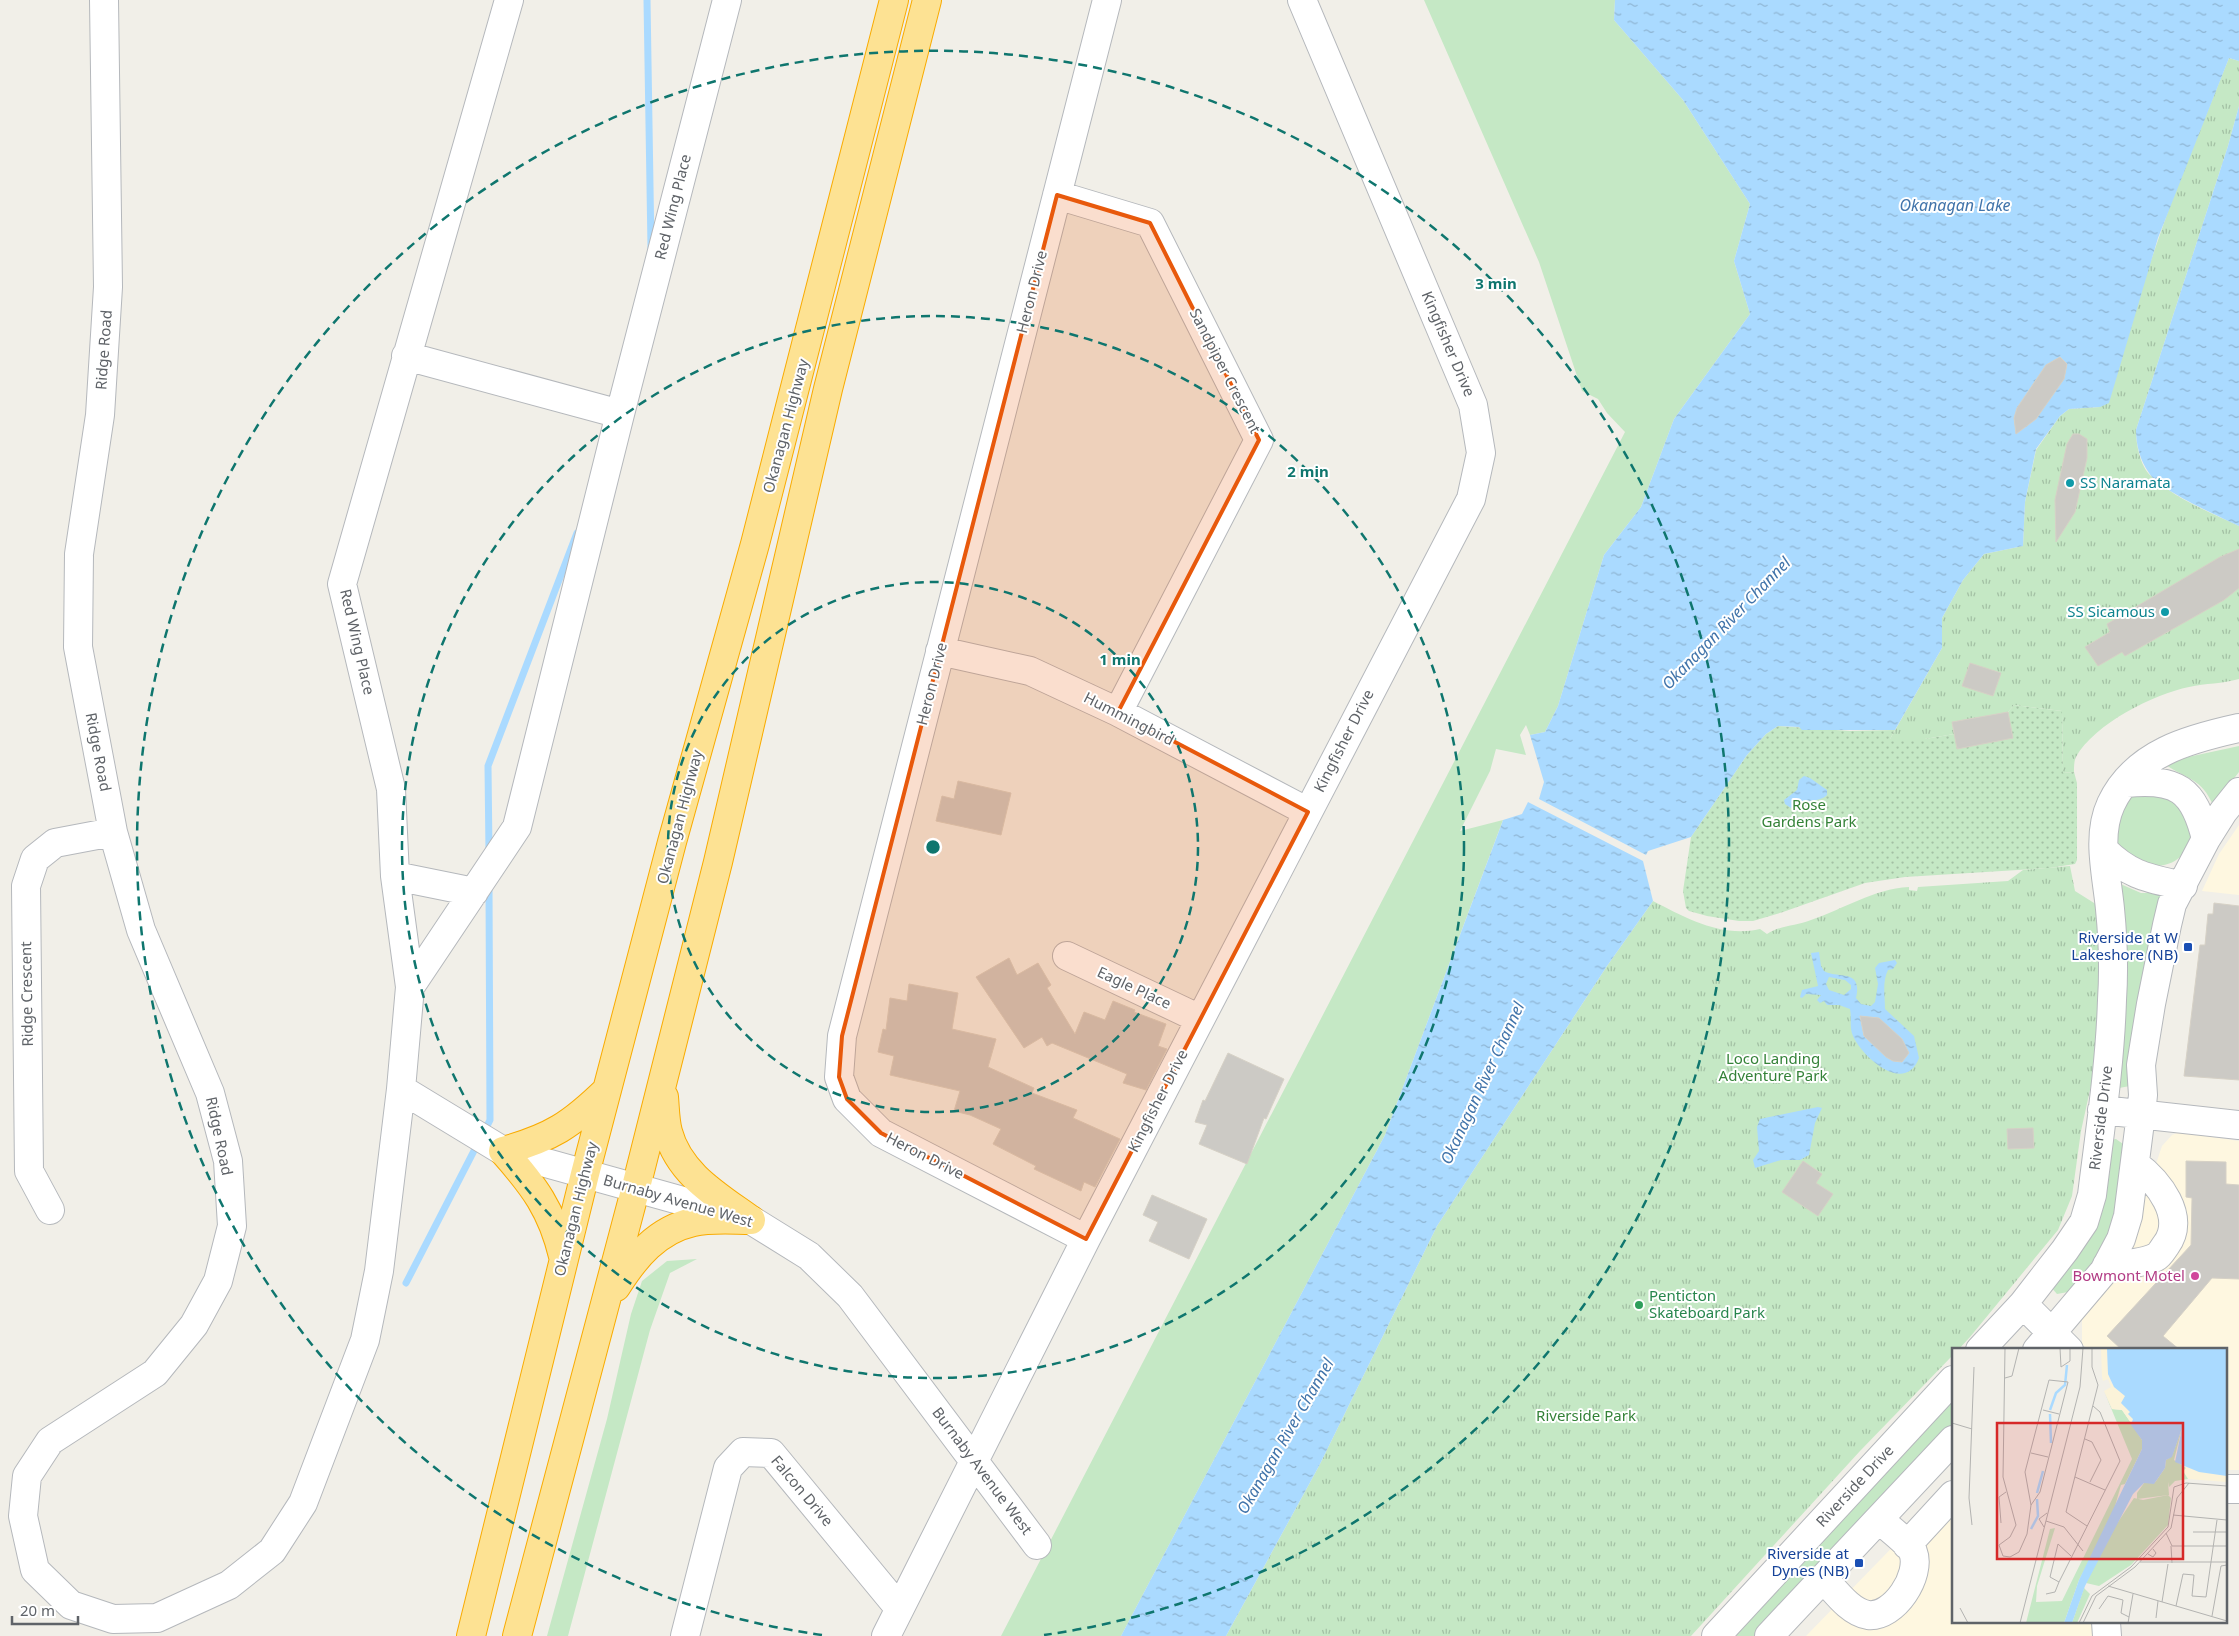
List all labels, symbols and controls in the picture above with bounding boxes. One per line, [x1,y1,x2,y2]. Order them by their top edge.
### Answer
street label: Red Wing Place [649,152,695,262]
water label: Okanagan Lake [1900,194,2011,216]
street label: Heron Drive [1011,248,1051,335]
text: 3 min [1475,273,1517,293]
street label: Kingfisher Drive [1418,288,1480,399]
street label: Sandpiper Crescent [1186,305,1266,437]
street label: Ridge Road [90,309,116,391]
street label: Okanagan Highway [758,356,813,495]
text: 2 min [1287,461,1329,481]
place label: SS Naramata [2080,472,2171,492]
marker: SS Naramata [2064,477,2076,489]
water label: Okanagan River Channel [1657,551,1796,694]
street label: Red Wing Place [336,587,380,697]
place label: SS Sicamous [2067,601,2155,621]
marker: SS Sicamous [2159,606,2171,618]
street label: Heron Drive [911,640,951,727]
text: 1 min [1099,649,1141,669]
street label: Kingfisher Drive [1309,686,1378,795]
street label: Hummingbird [1081,687,1178,749]
street label: Ridge Road [82,711,116,793]
street label: Okanagan Highway [652,747,707,886]
park label: Rose Gardens Park [1762,794,1856,831]
centre of rings [924,838,942,856]
place label: Riverside at W Lakeshore (NB) [2071,927,2178,964]
street label: Ridge Crescent [15,941,37,1047]
marker: Riverside at W Lakeshore (NB) [2182,941,2194,953]
street label: Eagle Place [1094,961,1175,1013]
water label: Okanagan River Channel [1435,998,1530,1168]
street label: Kingfisher Drive [1123,1046,1192,1155]
park label: Loco Landing Adventure Park [1719,1048,1827,1085]
street label: Riverside Drive [2084,1064,2116,1171]
street label: Ridge Road [202,1095,238,1177]
street label: Heron Drive [883,1127,968,1183]
street label: Okanagan Highway [549,1139,602,1278]
street label: Burnaby Avenue West [601,1169,756,1231]
place label: Bowmont Motel [2073,1265,2185,1285]
marker: Bowmont Motel [2189,1270,2201,1282]
place label: Penticton Skateboard Park [1649,1285,1765,1322]
marker: Penticton Skateboard Park [1633,1299,1645,1311]
inset map [1952,1348,2226,1624]
water label: Okanagan River Channel [1231,1353,1339,1518]
street label: Burnaby Avenue West [928,1403,1038,1539]
park label: Riverside Park [1536,1405,1636,1425]
street label: Riverside Drive [1811,1440,1897,1531]
street label: Falcon Drive [767,1451,838,1530]
place label: Riverside at Dynes (NB) [1767,1543,1850,1580]
marker: Riverside at Dynes (NB) [1853,1557,1865,1569]
scale bar [12,1594,79,1626]
text: 20 m [20,1600,55,1620]

